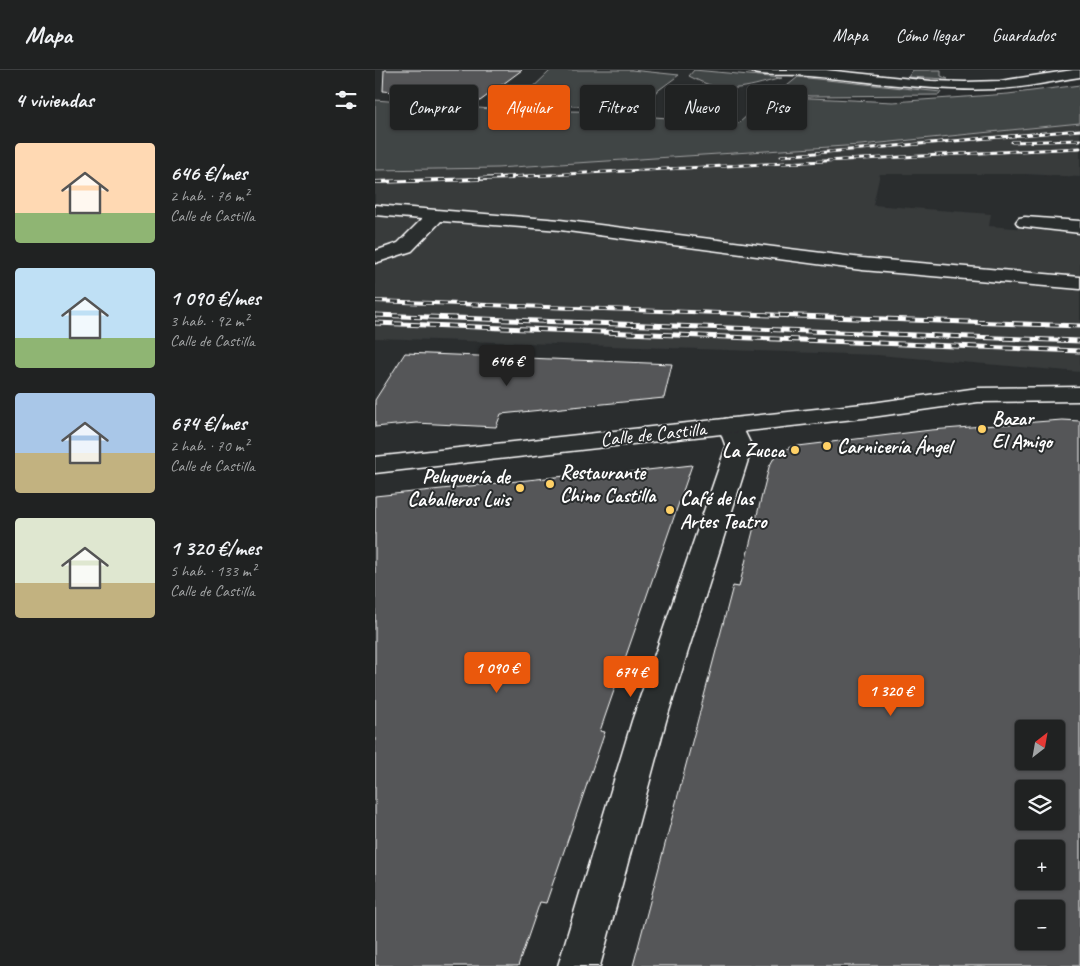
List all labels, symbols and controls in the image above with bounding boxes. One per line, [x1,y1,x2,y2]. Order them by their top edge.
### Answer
text: Mapa [25,20,72,50]
text: Mapa [833,24,868,46]
text: Cómo llegar [896,24,964,46]
text: Guardados [992,24,1055,46]
chip: Comprar [390,85,478,130]
chip: Alquilar [488,85,570,130]
chip: Filtros [580,85,655,130]
chip: Nuevo [665,85,737,130]
chip: Piso [747,85,807,130]
icon: filters [332,86,360,114]
text: 4 viviendas [15,87,94,113]
text: 646 €/mes [170,160,247,186]
icon: home [55,163,115,223]
text: 2 hab. · 76 m² [170,186,249,206]
text: Calle de Castilla [170,206,255,226]
text: 1 090 €/mes [170,285,260,311]
icon: home [55,288,115,348]
text: 3 hab. · 92 m² [170,311,249,331]
text: Calle de Castilla [170,331,255,351]
pin: 646 € [472,344,542,387]
text: 646 € [490,351,524,371]
place label: Bazar El Amigo [992,406,1054,454]
text: 674 €/mes [170,410,246,436]
icon: home [55,413,115,473]
street label: Calle de Castilla [599,416,709,452]
marker: Bazar El Amigo [976,423,988,435]
place label: Carnicería Ángel [837,434,955,459]
text: 2 hab. · 70 m² [170,436,249,456]
place label: La Zucca [722,438,787,463]
marker: Carnicería Ángel [821,440,833,452]
marker: La Zucca [789,444,801,456]
text: Calle de Castilla [170,456,255,476]
place label: Restaurante Chino Castilla [560,460,657,508]
place label: Peluquería de Caballeros Luis [408,464,512,512]
marker: Restaurante Chino Castilla [544,478,556,490]
marker: Peluquería de Caballeros Luis [514,482,526,494]
place label: Café de las Artes Teatro [680,486,768,534]
marker: Café de las Artes Teatro [664,504,676,516]
text: 1 320 €/mes [170,535,261,561]
icon: home [55,538,115,598]
text: 5 hab. · 133 m² [170,561,256,581]
text: Calle de Castilla [170,581,255,601]
pin: 1 090 € [451,652,543,694]
pin: 674 € [596,656,666,698]
text: 1 090 € [475,658,519,678]
text: 674 € [615,662,647,682]
pin: 1 320 € [845,674,937,717]
text: 1 320 € [869,681,913,701]
north arrow [1015,720,1065,770]
map controls [1015,720,1065,950]
button: layers [1015,780,1065,830]
button: + [1015,840,1065,890]
button: − [1015,900,1065,950]

